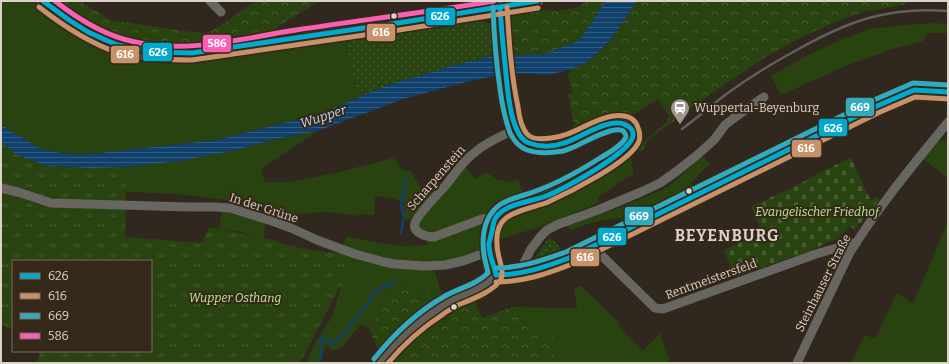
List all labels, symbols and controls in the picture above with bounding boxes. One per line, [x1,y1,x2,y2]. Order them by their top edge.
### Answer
line badge: 626 [425,7,456,26]
text: 626 [430,10,450,23]
unlabelled marker [389,11,399,21]
line badge: 616 [366,23,396,42]
text: 616 [372,26,390,39]
line badge: 586 [202,34,232,53]
text: 586 [207,37,227,50]
line badge: 626 [142,42,173,62]
line badge: 616 [110,45,140,64]
text: 626 [148,46,168,59]
text: 616 [116,48,134,61]
station icon: Wuppertal-Beyenburg [669,97,691,125]
line badge: 669 [845,97,875,117]
place label: Wuppertal-Beyenburg [694,101,820,115]
text: 669 [850,101,870,114]
water label: Wupper [298,102,349,131]
line badge: 626 [818,118,848,137]
text: 626 [823,122,843,135]
line badge: 616 [791,139,822,158]
street label: Scharpenstein [404,142,468,213]
text: 616 [797,142,815,155]
unlabelled marker [684,186,694,196]
street label: In der Grüne [228,190,300,226]
park label: Evangelischer Friedhof [755,205,881,219]
line badge: 669 [624,206,654,226]
text: 669 [629,210,649,223]
district label: BEYENBURG [675,226,779,245]
line badge: 626 [597,227,627,246]
text: 626 [602,231,622,244]
street label: Steinhauser Straße [792,232,854,334]
line badge: 616 [570,248,600,267]
text: 616 [576,251,594,264]
street label: Rentmeistersfeld [663,256,759,302]
legend [12,260,152,352]
text: 626 [48,269,69,283]
text: 616 [48,289,67,303]
park label: Wupper Osthang [189,291,281,305]
unlabelled marker [449,302,459,312]
text: 669 [48,309,69,323]
text: 586 [48,329,69,343]

